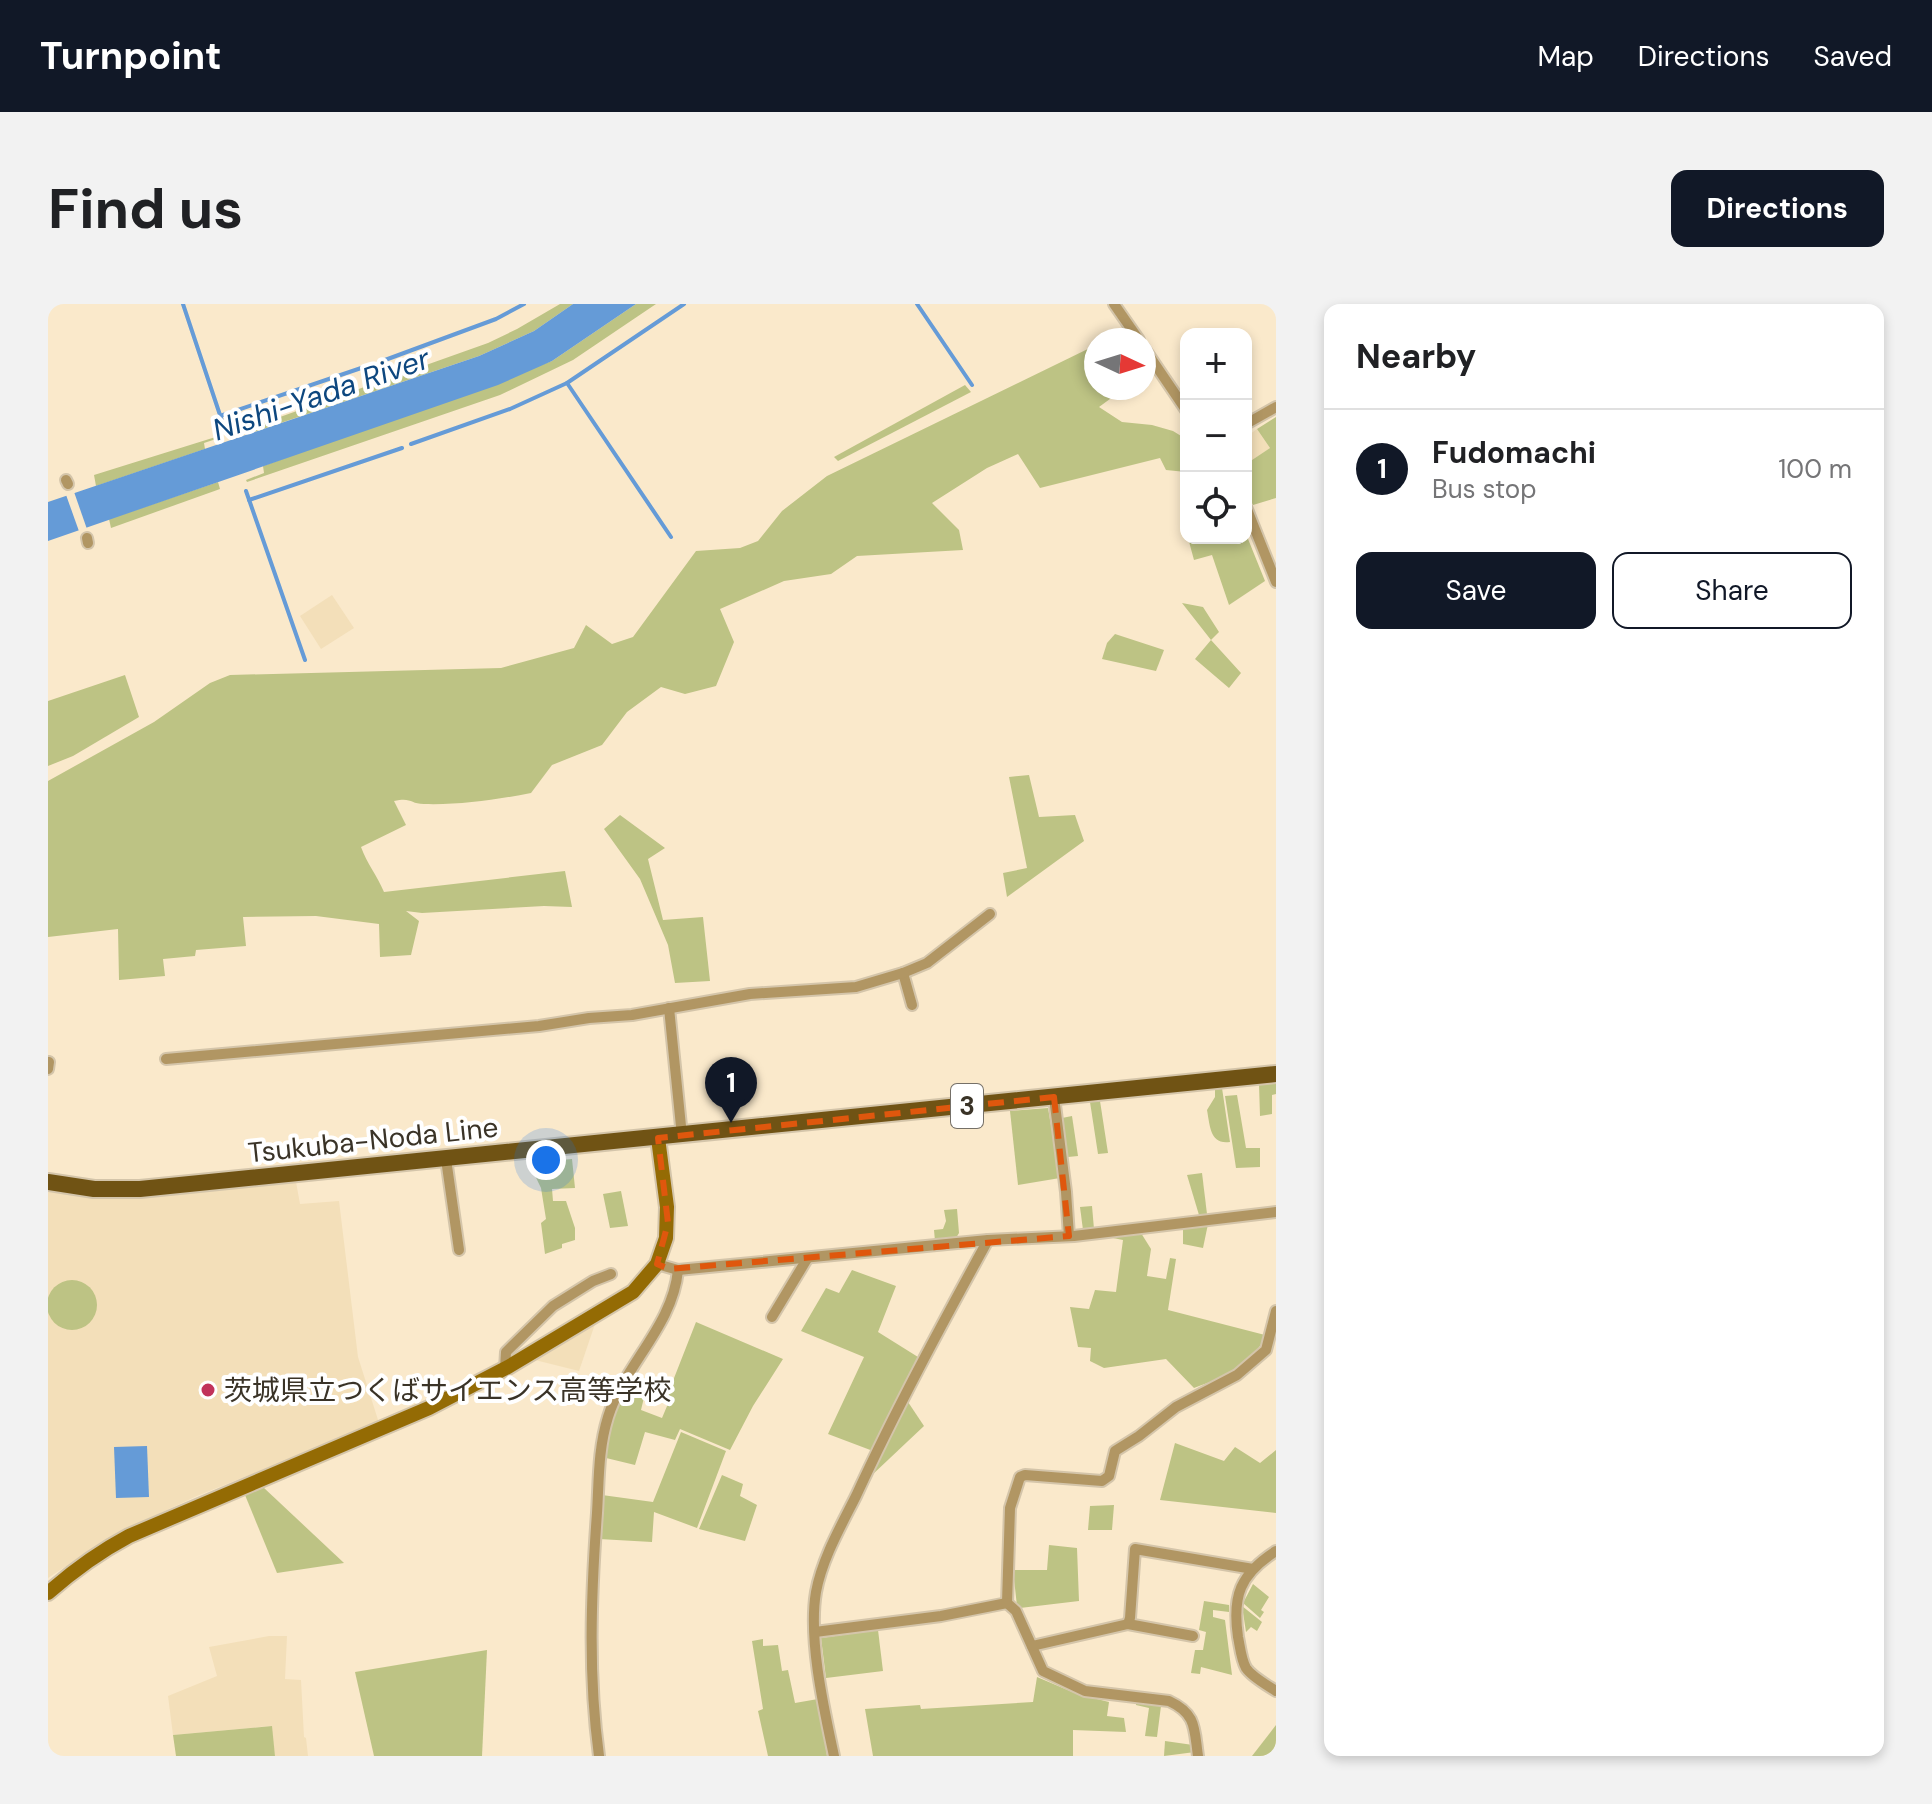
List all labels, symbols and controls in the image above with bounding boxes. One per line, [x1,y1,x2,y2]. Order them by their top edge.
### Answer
text: Turnpoint [40,31,222,81]
text: Map [1537,38,1594,75]
text: Directions [1638,38,1770,75]
text: Saved [1814,38,1892,75]
button: Directions [1671,170,1884,247]
text: Find us [48,172,243,245]
north arrow [1084,328,1156,400]
map controls [1180,328,1252,544]
button: + [1180,328,1252,400]
text: Nearby [1356,334,1476,379]
water label: Nishi-Yada River [207,338,435,449]
button: − [1180,400,1252,472]
text: Fudomachi [1432,433,1596,472]
text: 1 [1377,452,1387,486]
text: 100 m [1778,452,1852,486]
button: locate [1180,472,1252,544]
text: Bus stop [1432,472,1537,506]
button: Save [1356,552,1596,629]
button: Share [1612,552,1852,629]
pin: 1 [705,1057,757,1123]
road number: 3 [951,1084,983,1128]
street label: Tsukuba-Noda Line [246,1108,500,1172]
your location [526,1140,566,1180]
place label: 茨城県立つくばサイエンス高等学校 [224,1372,671,1409]
marker: 茨城県立つくばサイエンス高等学校 [199,1381,217,1399]

